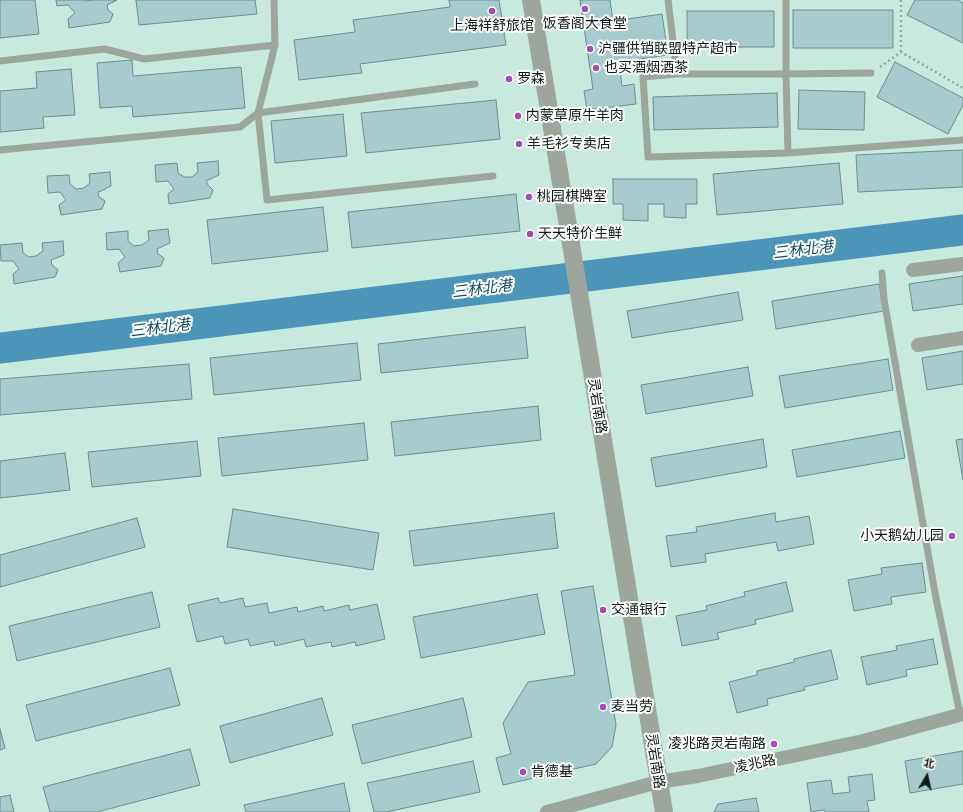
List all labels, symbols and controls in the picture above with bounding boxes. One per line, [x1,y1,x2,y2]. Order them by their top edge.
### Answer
marker: 饭香阁大食堂 [580,4,590,14]
marker: 上海祥舒旅馆 [487,6,497,16]
place label: 饭香阁大食堂 [543,16,627,32]
place label: 上海祥舒旅馆 [450,18,534,34]
place label: 沪疆供销联盟特产超市 [598,41,738,57]
marker: 沪疆供销联盟特产超市 [585,44,595,54]
place label: 也买酒烟酒茶 [604,60,688,76]
marker: 也买酒烟酒茶 [591,63,601,73]
place label: 罗森 [517,71,545,87]
marker: 罗森 [504,74,514,84]
place label: 内蒙草原牛羊肉 [526,108,624,124]
marker: 内蒙草原牛羊肉 [513,111,523,121]
place label: 羊毛衫专卖店 [527,136,611,152]
marker: 羊毛衫专卖店 [514,139,524,149]
place label: 桃园棋牌室 [537,189,607,205]
marker: 桃园棋牌室 [524,192,534,202]
place label: 天天特价生鲜 [538,226,622,242]
marker: 天天特价生鲜 [525,229,535,239]
water label: 三林北港 [772,237,834,263]
water label: 三林北港 [451,276,513,302]
water label: 三林北港 [129,315,191,341]
street label: 灵岩南路 [584,377,610,435]
place label: 小天鹅幼儿园 [860,528,944,544]
marker: 小天鹅幼儿园 [947,531,957,541]
place label: 交通银行 [611,602,667,618]
marker: 交通银行 [598,605,608,615]
place label: 麦当劳 [611,699,653,715]
marker: 麦当劳 [598,702,608,712]
street label: 灵岩南路 [642,732,668,790]
place label: 凌兆路灵岩南路 [668,736,766,752]
marker: 凌兆路灵岩南路 [769,739,779,749]
street label: 凌兆路 [733,751,777,777]
north arrow [907,756,947,796]
text: 北 [923,756,935,771]
place label: 肯德基 [531,764,573,780]
marker: 肯德基 [518,767,528,777]

